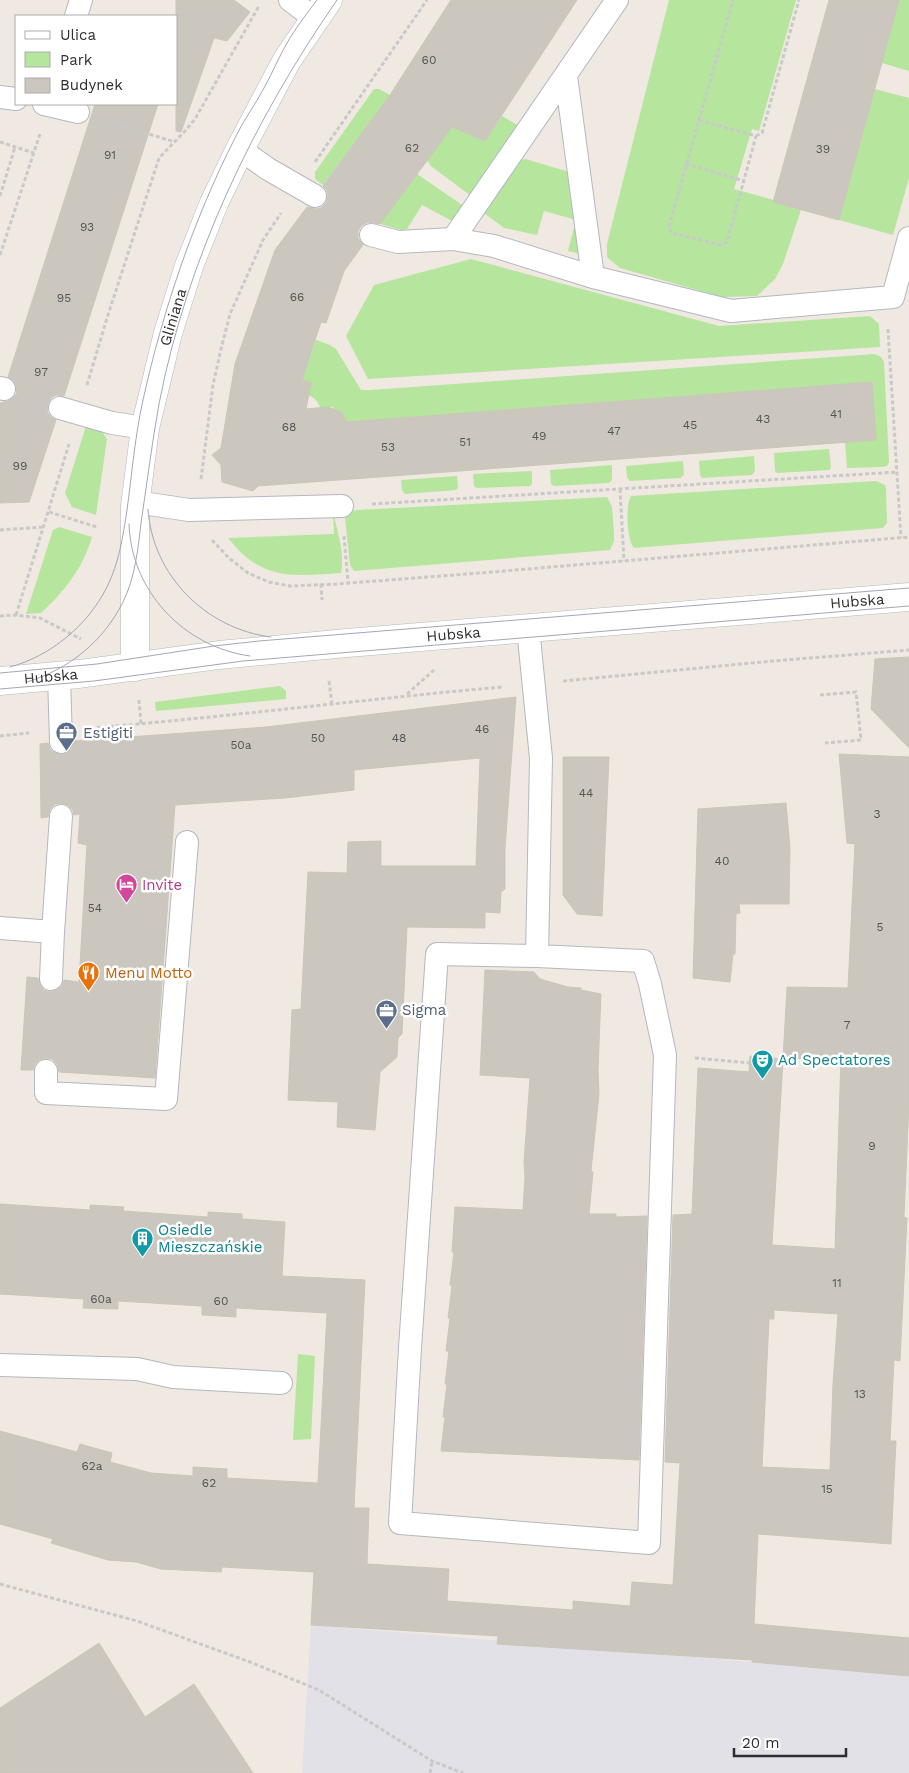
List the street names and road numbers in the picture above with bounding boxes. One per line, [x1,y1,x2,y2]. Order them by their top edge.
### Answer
street label: Gliniana [156,286,191,348]
street label: Hubska [829,590,885,612]
street label: Hubska [426,623,482,645]
street label: Hubska [23,665,79,688]

